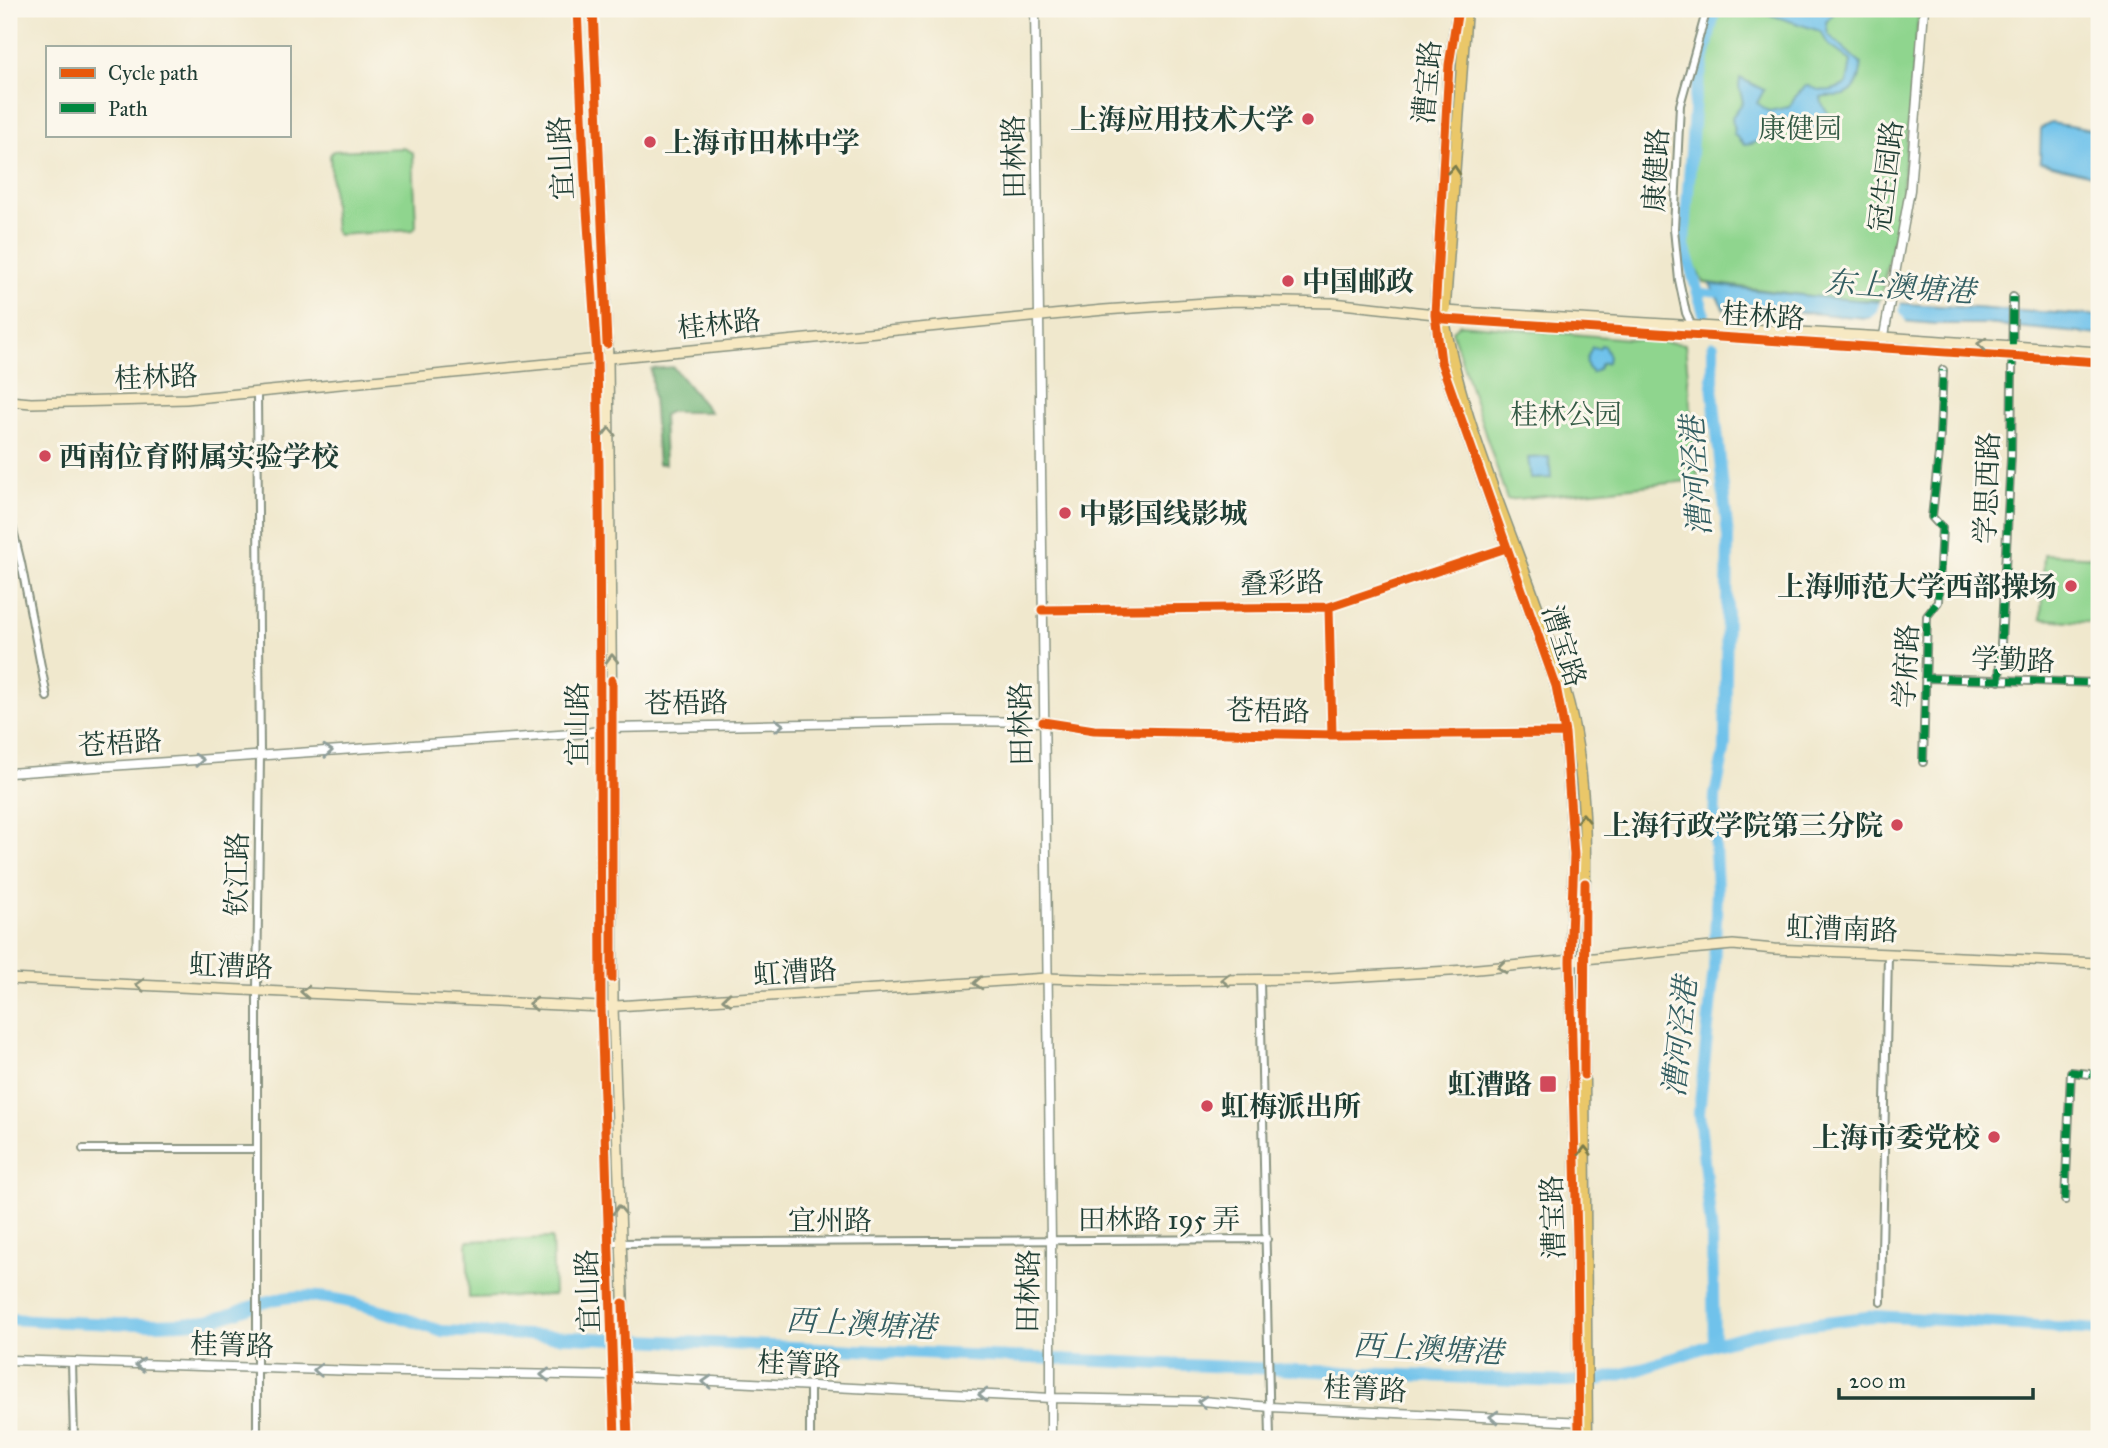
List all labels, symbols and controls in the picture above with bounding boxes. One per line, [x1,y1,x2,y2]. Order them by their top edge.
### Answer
street label: 漕宝路 [1406,39,1448,125]
legend [46,46,290,136]
text: Cycle path [108,60,199,86]
text: Path [108,96,148,122]
place label: 上海应用技术大学 [1070,102,1294,137]
marker: 上海应用技术大学 [1300,111,1316,127]
park label: 康健园 [1758,111,1842,146]
street label: 宜山路 [541,115,581,201]
street label: 田林路 [996,115,1032,199]
street label: 冠生园路 [1862,118,1910,234]
place label: 上海市田林中学 [664,125,860,160]
street label: 康健路 [1636,127,1676,213]
marker: 上海市田林中学 [642,134,658,150]
one-way arrow [1446,164,1461,175]
place label: 中国邮政 [1302,264,1414,299]
water label: 东上澳塘港 [1824,264,1980,310]
marker: 中国邮政 [1280,273,1296,289]
street label: 桂林路 [1720,296,1806,336]
street label: 桂林路 [675,302,763,346]
one-way arrow [1977,336,1988,351]
street label: 桂林路 [113,358,199,396]
park label: 桂林公园 [1510,397,1622,432]
water label: 漕河泾港 [1674,411,1718,537]
one-way arrow [601,426,617,437]
street label: 学思西路 [1968,431,2006,545]
place label: 西南位育附属实验学校 [59,439,339,474]
marker: 西南位育附属实验学校 [37,448,53,464]
place label: 中影国线影城 [1079,496,1247,531]
marker: 中影国线影城 [1057,505,1073,521]
street label: 叠彩路 [1239,564,1325,602]
place label: 上海师范大学西部操场 [1777,569,2057,604]
marker: 上海师范大学西部操场 [2063,578,2079,594]
street label: 漕宝路 [1534,601,1594,691]
street label: 学府路 [1886,623,1926,709]
street label: 学勤路 [1970,641,2056,679]
one-way arrow [604,654,619,665]
street label: 宜山路 [560,682,595,766]
street label: 田林路 [1003,682,1039,766]
street label: 苍梧路 [644,685,728,721]
street label: 苍梧路 [1226,693,1310,729]
one-way arrow [773,717,784,732]
street label: 苍梧路 [77,723,163,763]
one-way arrow [322,743,333,758]
one-way arrow [194,753,205,768]
place label: 上海行政学院第三分院 [1603,808,1883,843]
one-way arrow [1575,812,1590,823]
marker: 上海行政学院第三分院 [1889,817,1905,833]
street label: 钦江路 [219,832,255,916]
street label: 虹漕南路 [1785,910,1899,948]
street label: 虹漕路 [188,947,274,985]
street label: 虹漕路 [752,952,838,992]
one-way arrow [1497,959,1508,974]
water label: 漕河泾港 [1656,971,1705,1099]
one-way arrow [1221,972,1231,988]
one-way arrow [973,975,984,990]
one-way arrow [134,977,145,992]
one-way arrow [300,985,311,1000]
one-way arrow [721,991,732,1006]
one-way arrow [527,996,538,1011]
place label: 虹漕路 [1448,1067,1532,1102]
marker: 虹漕路 [1538,1074,1558,1094]
place label: 虹梅派出所 [1221,1089,1361,1124]
marker: 虹梅派出所 [1199,1098,1215,1114]
place label: 上海市委党校 [1812,1120,1980,1155]
marker: 上海市委党校 [1986,1129,2002,1145]
one-way arrow [1577,1146,1592,1157]
street label: 漕宝路 [1534,1174,1572,1260]
street label: 田林路 195 弄 [1078,1202,1240,1237]
street label: 宜州路 [788,1203,872,1238]
one-way arrow [611,1205,626,1216]
street label: 宜山路 [569,1248,607,1334]
street label: 田林路 [1010,1249,1046,1333]
water label: 西上澳塘港 [785,1302,941,1346]
street label: 桂箐路 [189,1326,275,1364]
water label: 西上澳塘港 [1352,1327,1508,1371]
street label: 桂箐路 [756,1344,842,1384]
one-way arrow [134,1357,145,1372]
scale bar [1839,1357,2033,1401]
one-way arrow [312,1362,322,1378]
one-way arrow [539,1367,550,1382]
text: 200 m [1849,1368,1906,1394]
street label: 桂箐路 [1322,1369,1408,1409]
one-way arrow [701,1375,712,1390]
one-way arrow [977,1388,988,1403]
one-way arrow [1196,1394,1207,1409]
one-way arrow [1489,1410,1500,1425]

